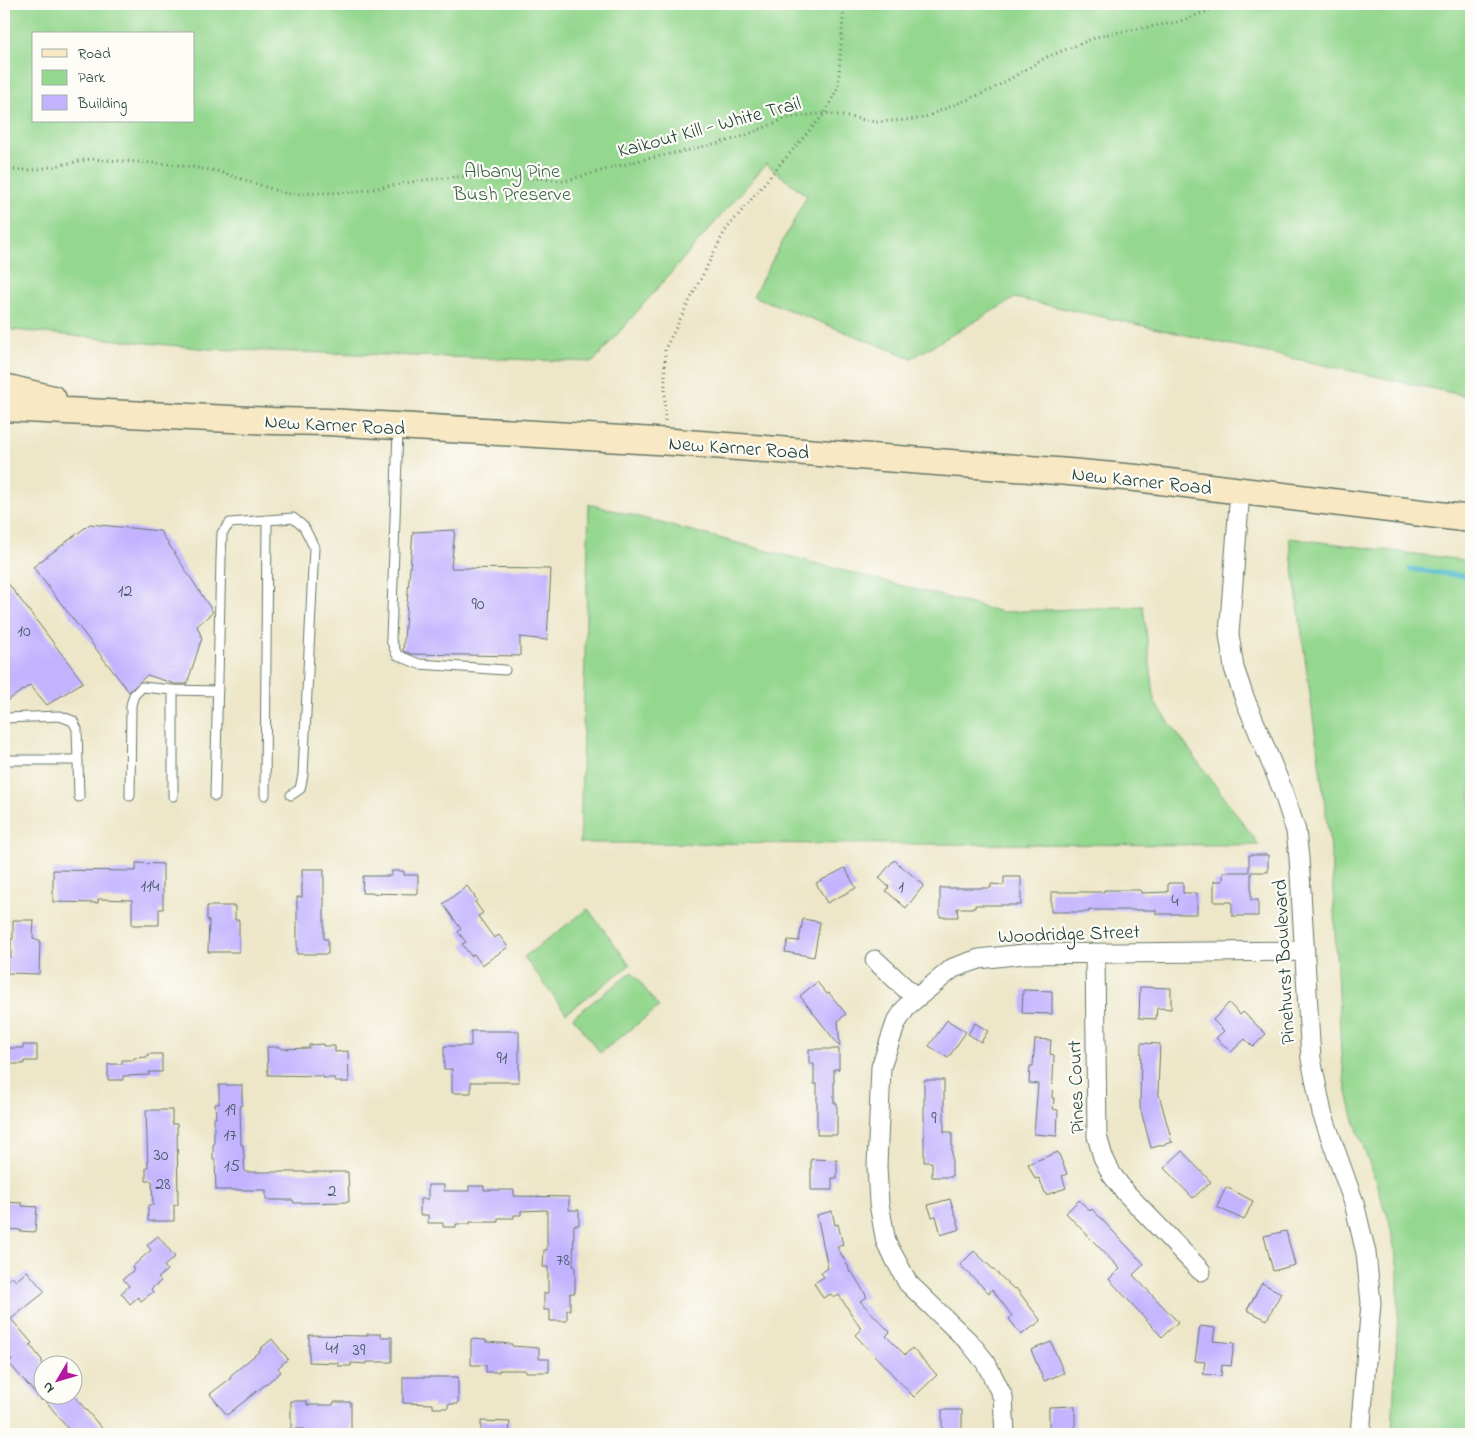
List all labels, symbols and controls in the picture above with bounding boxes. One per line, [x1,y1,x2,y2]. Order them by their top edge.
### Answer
legend [32,32,195,122]
text: Road [78,43,111,65]
text: Park [78,67,106,89]
street label: Kaikout Kill - White Trail [615,90,804,167]
text: Building [77,93,127,116]
park label: Albany Pine Bush Preserve [452,158,571,210]
street label: New Karner Road [264,408,406,445]
street label: New Karner Road [668,430,810,469]
street label: New Karner Road [1070,461,1213,504]
house number: 12 [118,579,132,605]
house number: 90 [471,592,485,618]
house number: 10 [17,619,31,645]
house number: 114 [141,874,160,900]
house number: 1 [898,875,904,901]
street label: Pinehurst Boulevard [1267,879,1304,1045]
house number: 4 [1171,889,1179,915]
street label: Woodridge Street [998,919,1141,953]
street label: Pines Court [1061,1039,1094,1134]
house number: 91 [496,1046,508,1072]
house number: 19 [224,1098,236,1124]
house number: 9 [931,1106,937,1132]
house number: 17 [223,1123,237,1149]
house number: 30 [153,1143,169,1169]
house number: 15 [224,1154,240,1180]
house number: 28 [155,1172,171,1198]
house number: 2 [328,1179,337,1205]
house number: 78 [556,1248,570,1274]
house number: 41 [325,1336,339,1362]
house number: 39 [353,1338,366,1364]
north arrow [32,1356,82,1406]
text: N [38,1377,60,1397]

